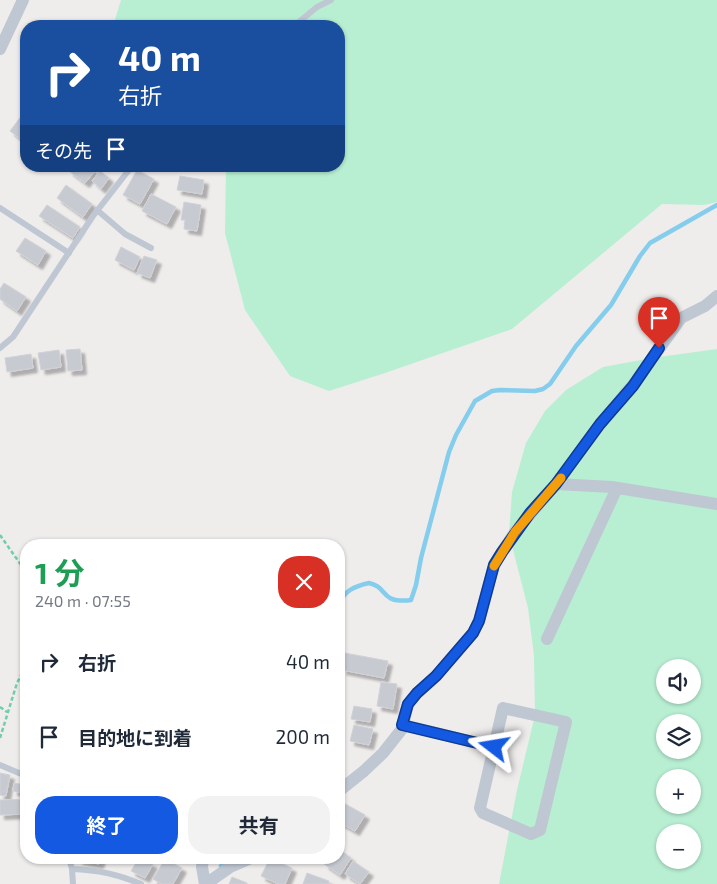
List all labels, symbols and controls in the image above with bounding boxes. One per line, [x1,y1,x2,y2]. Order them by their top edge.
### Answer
text: 40 m [118,36,201,78]
icon: right [35,40,100,105]
text: 右折 [118,82,162,108]
icon: arrive [102,135,130,163]
text: その先 [35,139,92,162]
pin [638,297,680,348]
icon: arrive [645,304,673,332]
text: 1 分 [35,554,84,590]
button: close [278,556,330,608]
text: 240 m · 07:55 [35,591,131,610]
icon: right [35,648,63,676]
text: 40 m [286,650,330,673]
text: 右折 [78,651,116,674]
map controls [656,659,701,869]
button: sound [656,659,701,704]
button: layers [656,714,701,759]
position arrow [467,720,519,772]
icon: arrive [35,723,63,751]
text: 200 m [276,725,330,748]
text: 目的地に到着 [78,726,192,749]
button: + [656,769,701,814]
button: 終了 [35,796,178,854]
button: 共有 [188,796,330,854]
button: − [656,824,701,869]

